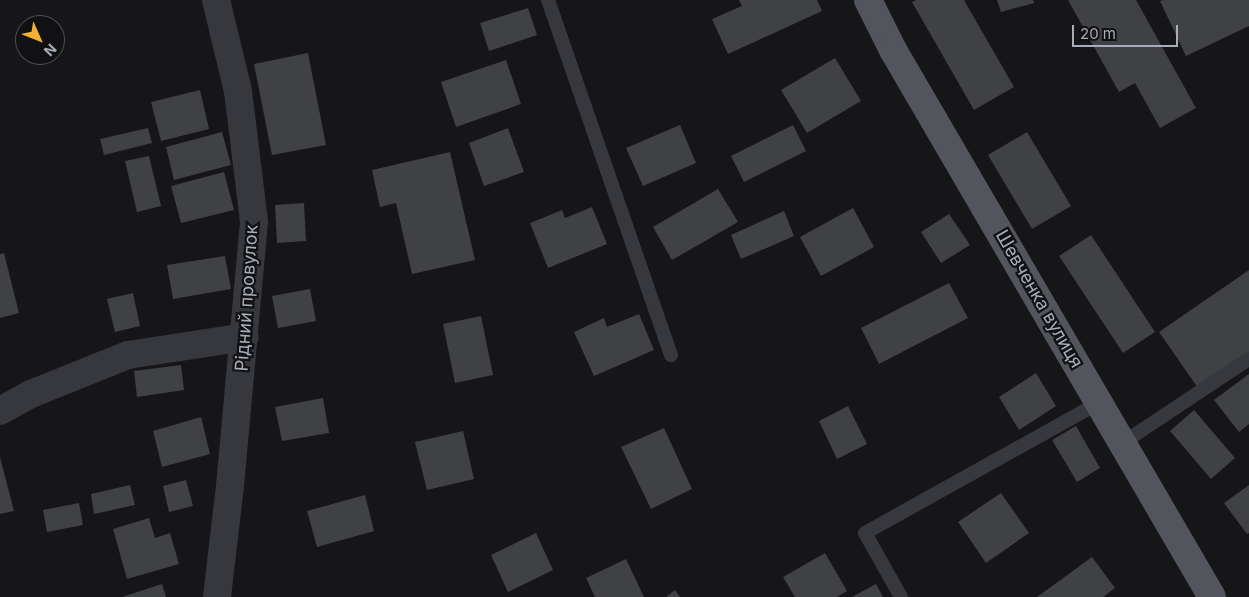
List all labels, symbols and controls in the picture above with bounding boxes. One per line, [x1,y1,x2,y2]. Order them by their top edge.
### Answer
north arrow [15,15,65,65]
scale bar [1074,15,1180,47]
text: 20 m [1080,24,1116,43]
text: N [41,40,60,60]
street label: Рідний провулок [231,224,263,372]
street label: Шевченка вулиця [991,226,1087,372]

